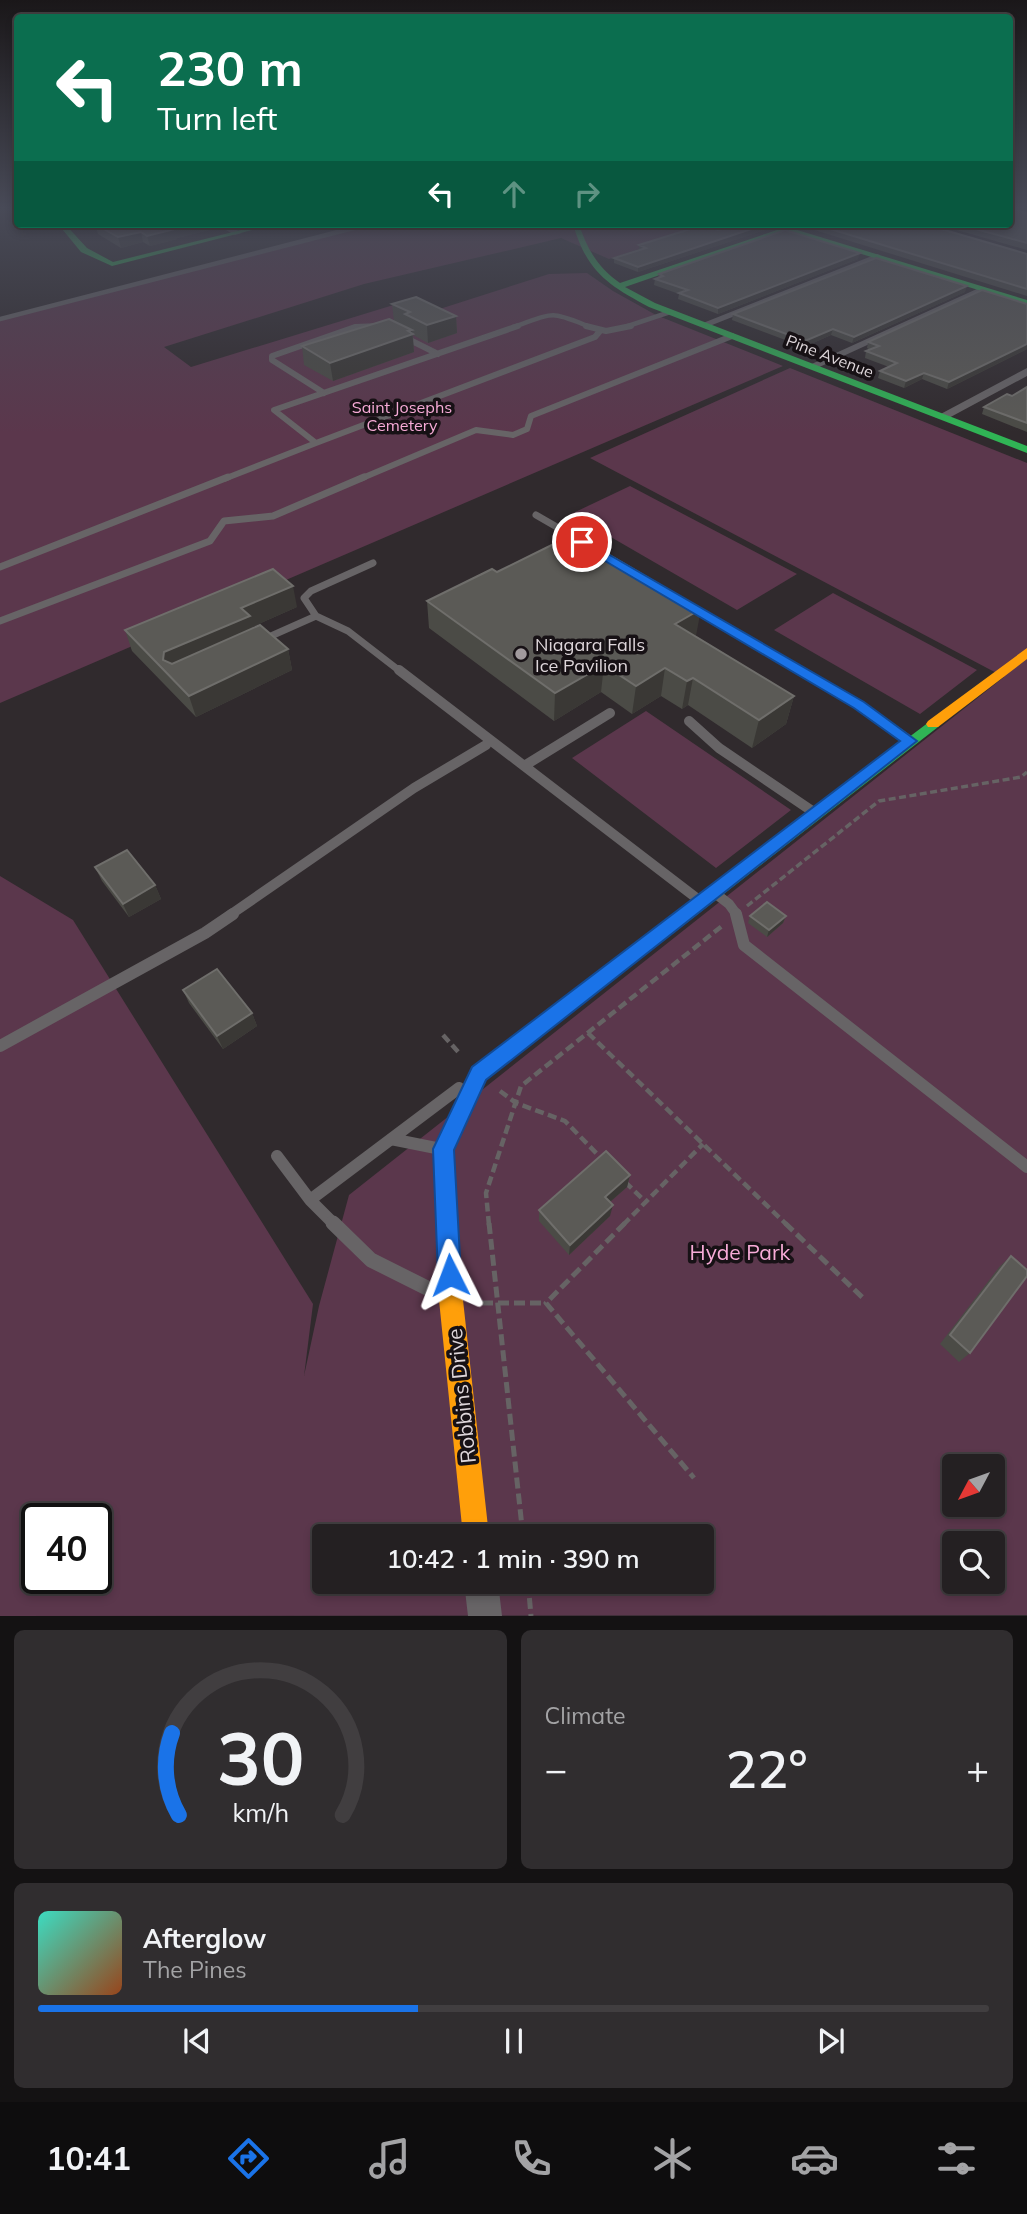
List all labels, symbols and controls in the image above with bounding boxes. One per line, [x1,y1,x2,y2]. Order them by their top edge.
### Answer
text: 230 m [157,37,303,98]
icon: left [42,42,133,133]
text: Turn left [157,98,277,138]
icon: left [422,175,460,213]
icon: ahead [495,175,533,213]
icon: right [568,175,606,213]
street label: Pine Avenue [783,330,877,382]
park label: Saint Josephs Cemetery [352,397,452,435]
pin [552,512,612,572]
icon: arrive [563,523,601,561]
place label: Niagara Falls Ice Pavilion [535,633,645,677]
marker: Niagara Falls Ice Pavilion [513,646,529,662]
position arrow [413,1238,487,1312]
park label: Hyde Park [690,1239,791,1265]
street label: Robbins Drive [441,1327,481,1465]
north arrow [942,1454,1004,1517]
map controls [942,1454,1005,1594]
speed limit sign: 40 [21,1503,112,1594]
button: search [942,1531,1005,1594]
text: 10:42 · 1 min · 390 m [386,1542,640,1575]
text: Climate [545,1701,626,1730]
text: 30 [217,1713,304,1804]
text: 22° [726,1736,808,1801]
text: − [545,1745,567,1793]
text: + [966,1745,989,1793]
text: km/h [232,1797,289,1828]
text: Afterglow [143,1922,266,1955]
text: The Pines [143,1955,247,1984]
icon: previous [178,2022,216,2060]
icon: pause [495,2022,533,2060]
icon: next [812,2022,850,2060]
icon: directions [224,2134,273,2183]
icon: music [365,2134,414,2183]
icon: phone [507,2134,556,2183]
icon: climate [648,2134,697,2183]
icon: car [790,2134,839,2183]
icon: filters [932,2134,981,2183]
text: 10:41 [46,2138,131,2178]

